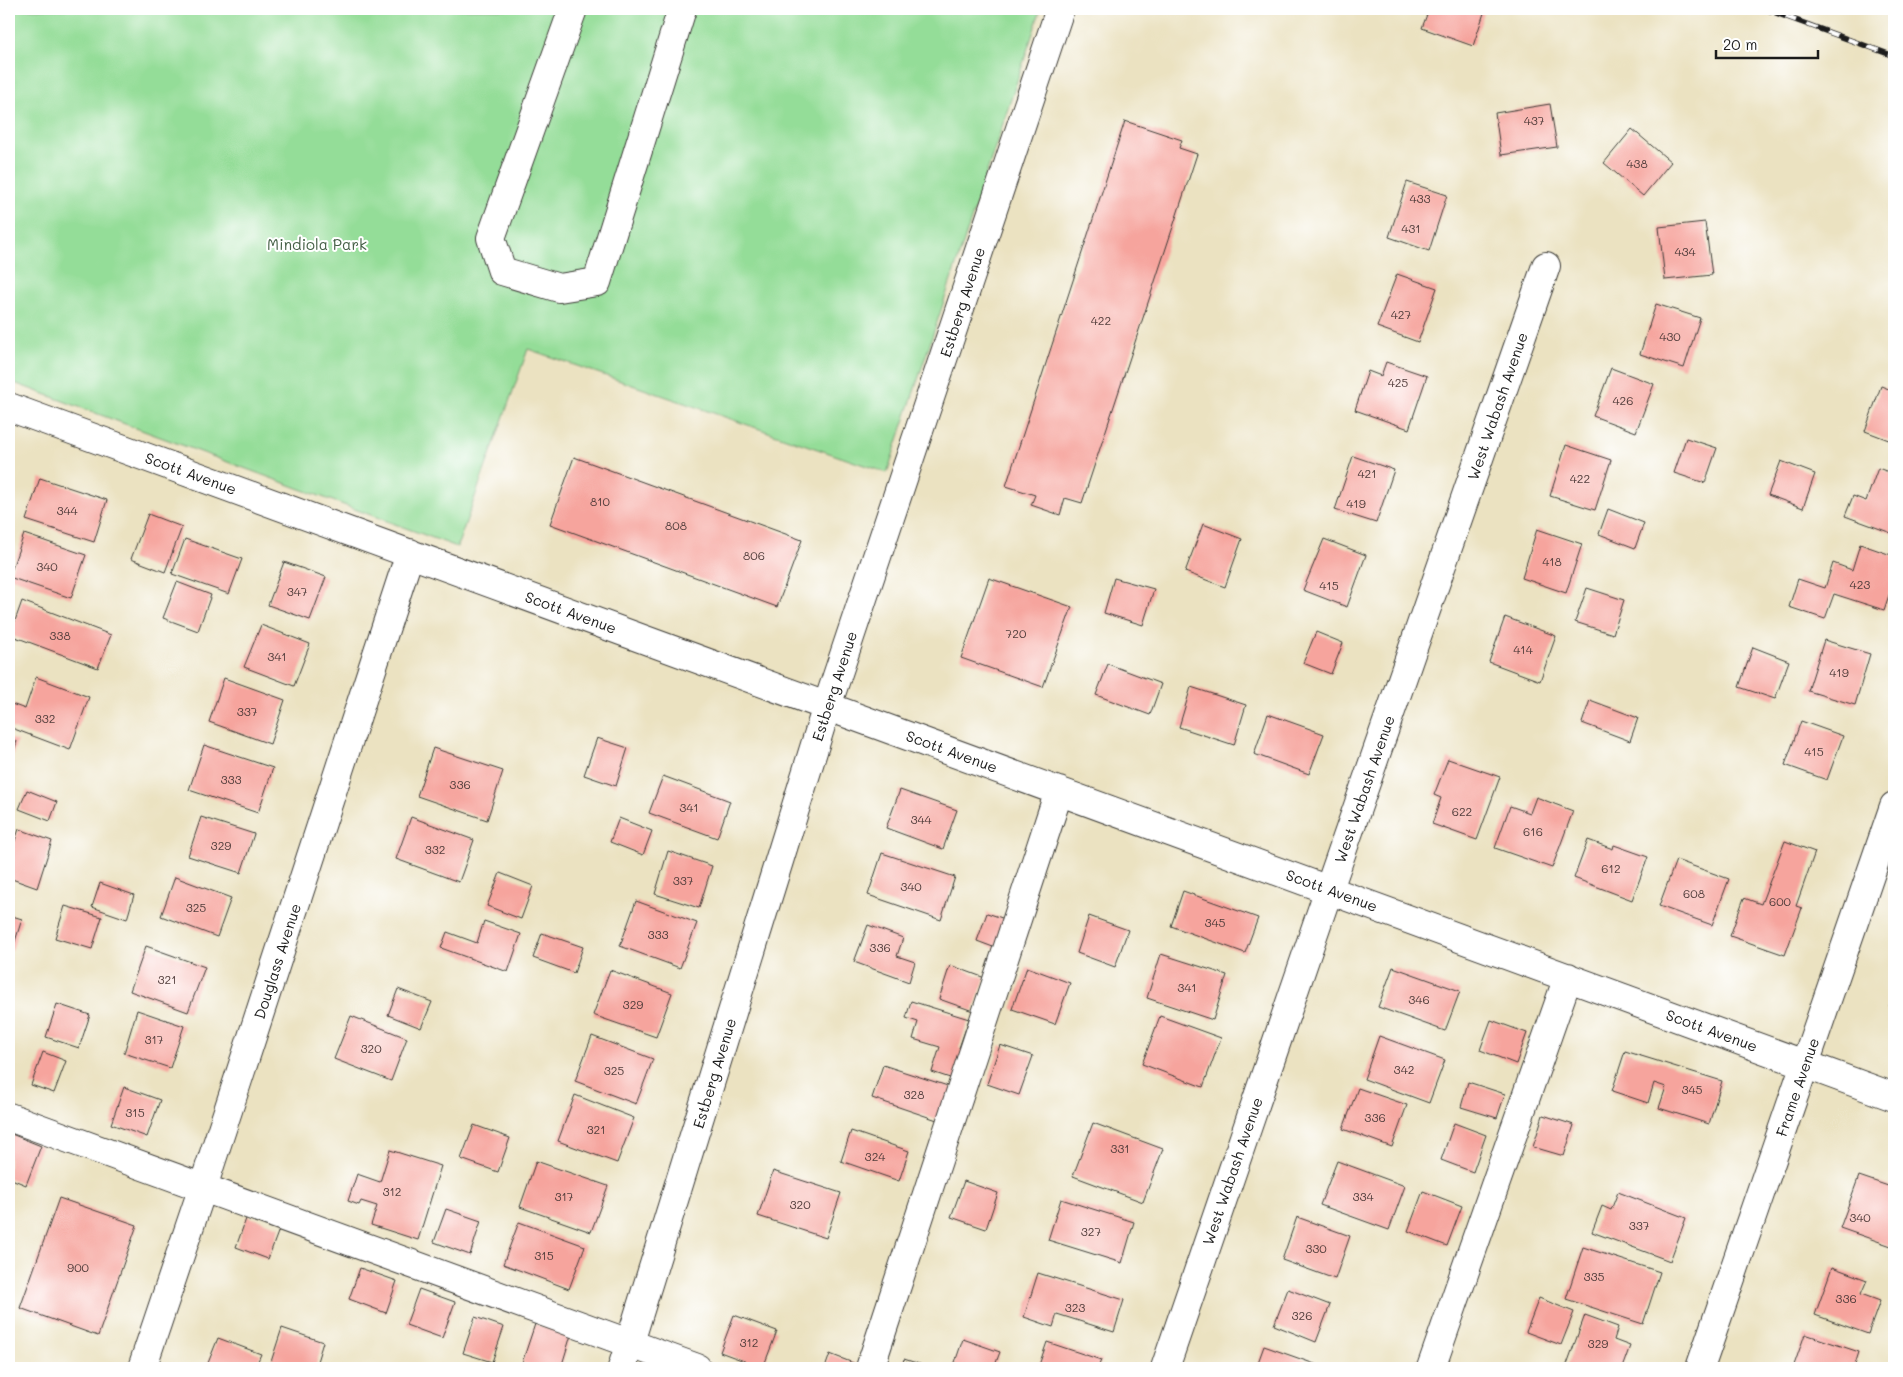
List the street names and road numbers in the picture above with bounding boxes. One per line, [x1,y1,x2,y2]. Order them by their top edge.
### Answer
street label: Estberg Avenue [935,245,989,359]
street label: West Wabash Avenue [1462,329,1532,483]
street label: Scott Avenue [142,447,240,499]
street label: Scott Avenue [522,586,620,638]
street label: Estberg Avenue [807,629,861,743]
street label: West Wabash Avenue [1329,712,1399,866]
street label: Scott Avenue [903,725,1001,777]
street label: Scott Avenue [1283,864,1381,916]
street label: Douglass Avenue [249,901,305,1021]
street label: Scott Avenue [1663,1004,1761,1056]
street label: Estberg Avenue [688,1015,740,1131]
street label: Frame Avenue [1771,1035,1823,1139]
street label: West Wabash Avenue [1197,1094,1267,1248]

